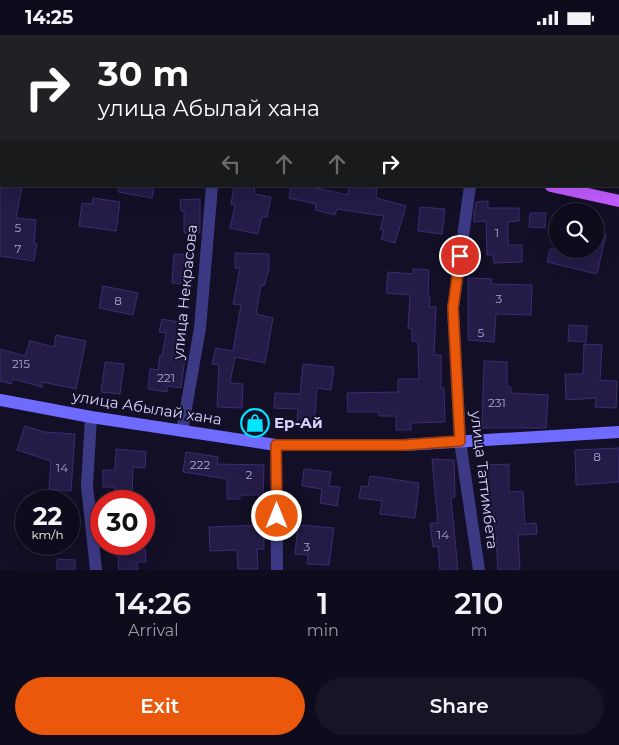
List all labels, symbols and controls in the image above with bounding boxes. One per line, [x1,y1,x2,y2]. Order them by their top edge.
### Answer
text: 14:25 [25,6,73,29]
text: 30 m [98,52,189,95]
icon: right [15,55,80,120]
text: улица Абылай хана [98,95,320,122]
icon: left [217,150,245,178]
icon: ahead [270,150,298,178]
icon: ahead [323,150,351,178]
icon: right [376,150,404,178]
map controls [549,203,604,258]
button: search [549,203,604,258]
house number: 5 [15,220,22,235]
street label: улица Некрасова [168,223,201,361]
house number: 1 [495,225,499,240]
pin [439,235,481,277]
house number: 7 [14,241,22,256]
icon: arrive [446,242,474,270]
house number: 3 [496,291,503,306]
house number: 8 [114,293,122,308]
house number: 5 [478,325,485,340]
house number: 215 [12,356,30,371]
house number: 221 [157,370,175,385]
street label: улица Абылай хана [70,386,223,429]
house number: 231 [488,395,506,410]
shop icon: Ер-Ай [240,408,270,438]
street label: улица Таттимбета [466,409,502,550]
place label: Ер-Ай [274,413,323,432]
house number: 8 [593,449,601,464]
house number: 222 [190,457,210,472]
house number: 14 [56,460,68,475]
house number: 2 [246,467,253,482]
position arrow [250,489,302,541]
speed limit sign: 30 [90,490,155,555]
text: 22 [33,501,62,531]
text: km/h [31,527,64,542]
house number: 14 [437,527,449,542]
house number: 3 [304,539,311,554]
text: 14:26 [116,585,191,622]
text: 1 [317,585,328,622]
text: 210 [454,585,503,622]
text: Arrival [128,621,179,640]
text: min [307,621,339,640]
text: m [470,621,487,640]
button: Exit [15,677,305,735]
button: Share [315,677,604,735]

